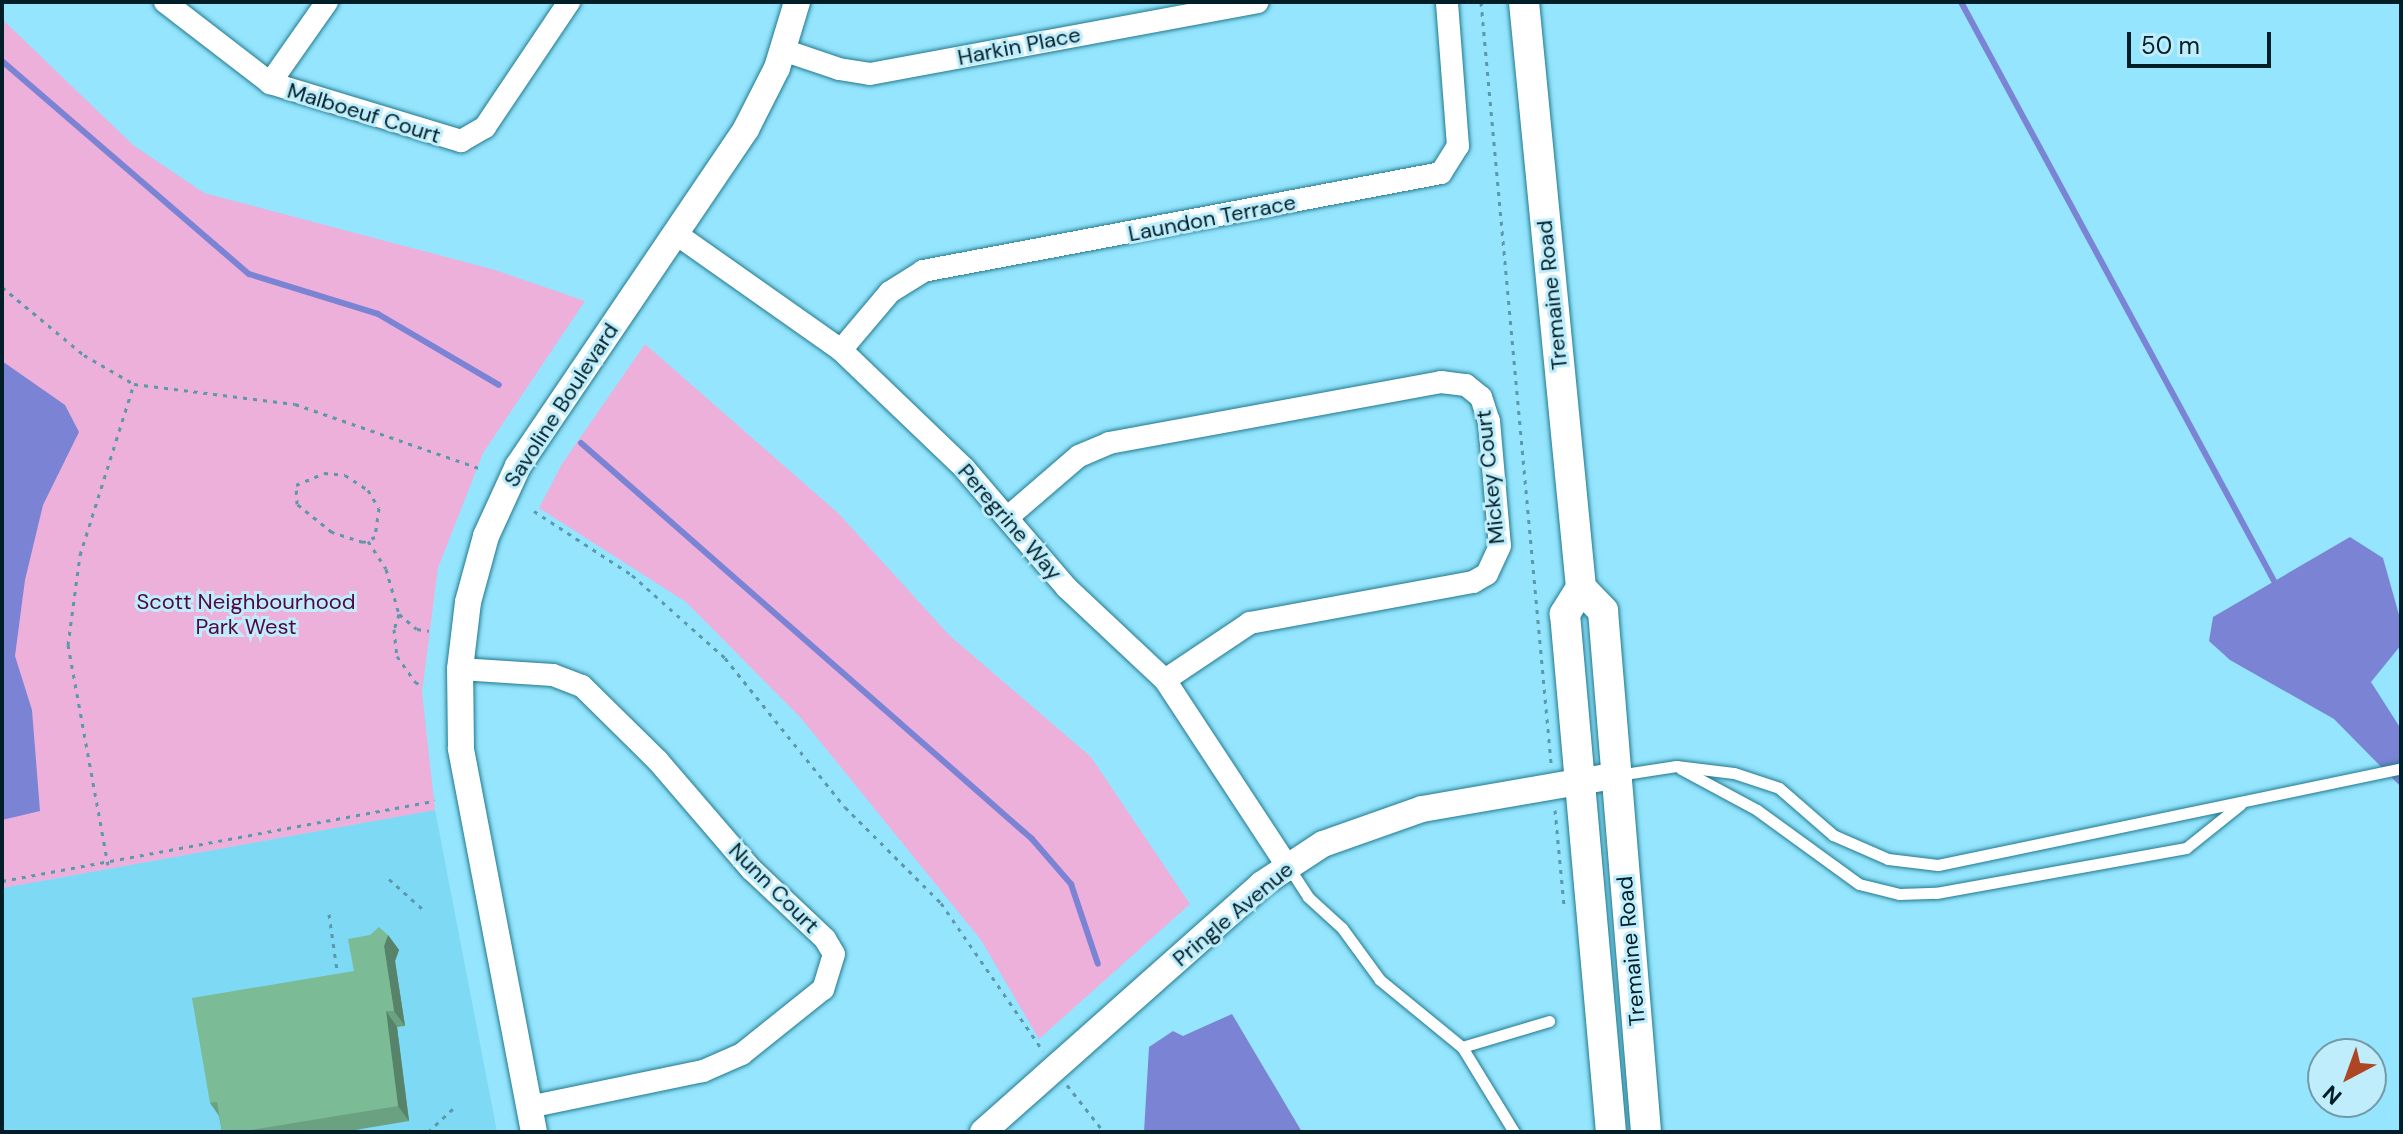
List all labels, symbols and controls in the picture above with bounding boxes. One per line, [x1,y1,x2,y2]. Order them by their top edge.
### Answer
scale bar [2131,16,2275,66]
street label: Harkin Place [955,21,1083,71]
text: 50 m [2141,30,2200,61]
street label: Malboeuf Court [284,77,444,149]
street label: Laundon Terrace [1126,189,1298,247]
street label: Tremaine Road [1531,219,1573,371]
street label: Savoline Boulevard [498,318,624,492]
street label: Mickey Court [1470,408,1510,546]
street label: Peregrine Way [952,458,1068,586]
park label: Scott Neighbourhood Park West [136,588,356,640]
street label: Nunn Court [723,837,825,939]
street label: Pringle Avenue [1167,856,1299,972]
street label: Tremaine Road [1611,875,1651,1027]
north arrow [2307,1038,2387,1118]
text: N [2317,1079,2348,1111]

